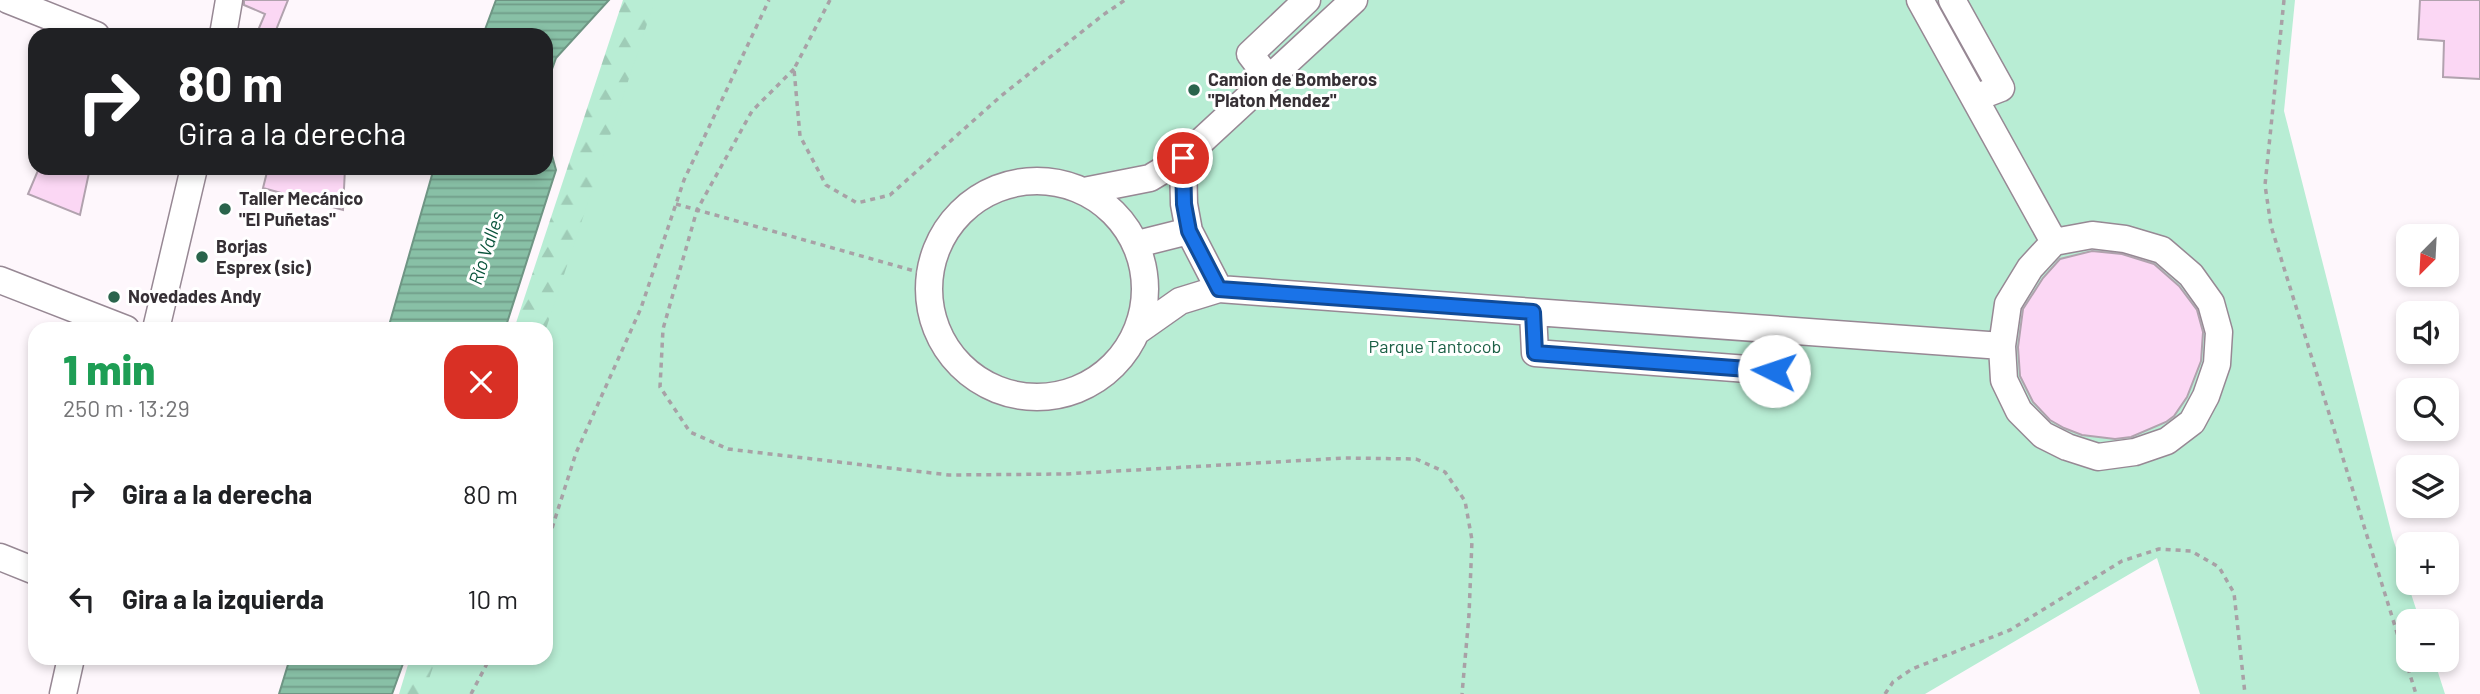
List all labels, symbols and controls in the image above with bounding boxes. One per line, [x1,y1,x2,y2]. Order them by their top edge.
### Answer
text: 80 m [178,53,283,112]
icon: right [63,56,154,147]
place label: Camion de Bomberos "Platon Mendez" [1208,68,1377,111]
marker: Camion de Bomberos "Platon Mendez" [1186,82,1202,98]
text: Gira a la derecha [178,113,406,151]
pin [1153,128,1213,188]
icon: arrive [1164,139,1202,177]
place label: Taller Mecánico "El Puñetas" [239,187,363,230]
marker: Taller Mecánico "El Puñetas" [217,201,233,217]
water label: Río Valles [463,208,508,288]
north arrow [2396,224,2459,287]
map controls [2396,224,2459,672]
place label: Borjas Esprex (sic) [216,235,312,278]
marker: Borjas Esprex (sic) [194,249,210,265]
place label: Novedades Andy [128,285,261,307]
marker: Novedades Andy [106,289,122,305]
button: sound [2396,301,2459,364]
position arrow [1737,334,1811,408]
park label: Parque Tantocob [1369,335,1501,357]
text: 1 min [63,343,155,393]
button: close [444,345,518,419]
button: search [2396,378,2459,441]
text: 250 m · 13:29 [63,394,190,422]
button: layers [2396,455,2459,518]
icon: right [63,475,101,513]
text: Gira a la derecha [122,478,312,509]
text: 80 m [463,478,518,509]
button: + [2396,532,2459,595]
icon: left [63,580,101,618]
text: Gira a la izquierda [122,583,324,614]
text: 10 m [468,583,518,614]
button: − [2396,609,2459,672]

